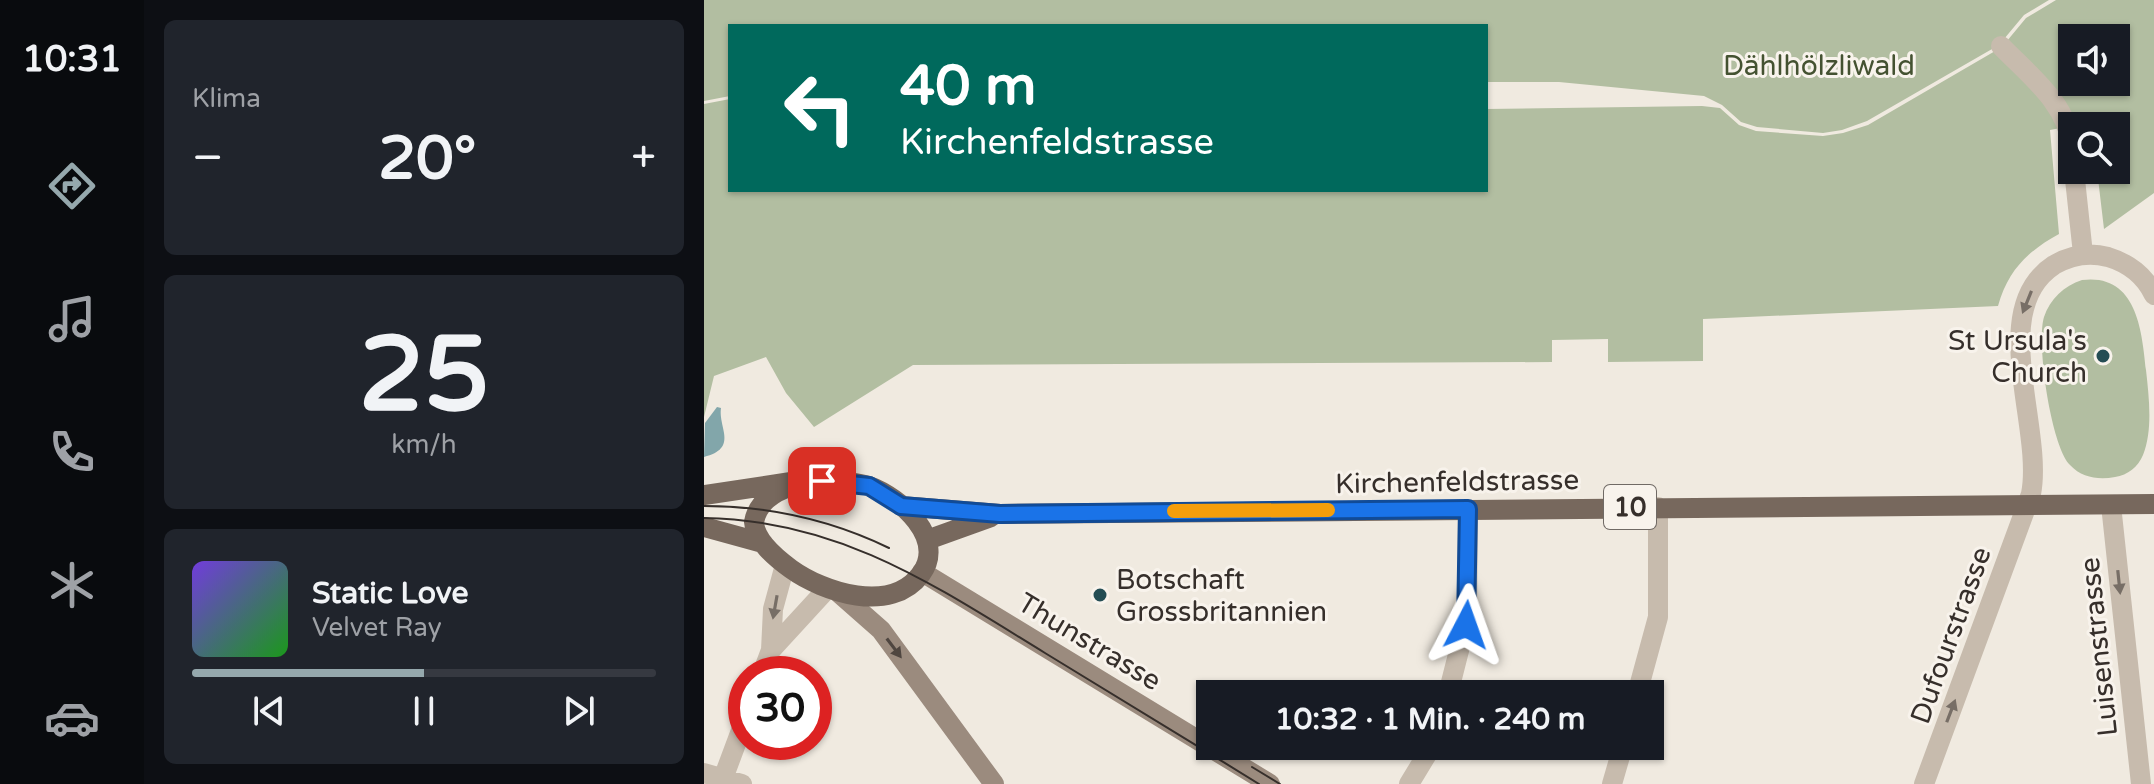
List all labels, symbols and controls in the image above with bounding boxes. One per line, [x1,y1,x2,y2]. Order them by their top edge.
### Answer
map controls [2058,24,2130,184]
button: sound [2058,24,2130,96]
text: 10:31 [22,38,122,81]
park label: Dählhölzliwald [1723,49,1915,83]
text: 40 m [900,53,1036,120]
icon: left [768,56,872,160]
text: Klima [192,83,261,114]
button: search [2058,112,2130,184]
text: Kirchenfeldstrasse [900,121,1214,164]
text: 20° [378,123,476,195]
text: − [192,132,223,185]
text: + [631,132,656,185]
icon: directions [44,158,100,214]
one-way arrow [2020,290,2033,314]
icon: music [44,291,100,347]
text: 25 [359,314,489,439]
place label: St Ursula's Church [1948,324,2087,390]
marker: St Ursula's Church [2094,347,2112,365]
icon: phone [44,424,100,480]
text: km/h [391,429,457,460]
pin [788,447,856,515]
icon: arrive [800,459,844,503]
street label: Kirchenfeldstrasse [1335,463,1579,501]
road number: 10 [1604,485,1656,529]
street label: Dufourstrasse [1903,542,1999,728]
street label: Luisenstrasse [2073,556,2125,738]
icon: climate [44,557,100,613]
place label: Botschaft Grossbritannien [1116,563,1327,629]
one-way arrow [2113,570,2126,595]
text: Static Love [312,575,468,612]
position arrow [1424,583,1508,667]
street label: Thunstrasse [1012,586,1167,698]
marker: Botschaft Grossbritannien [1091,586,1109,604]
one-way arrow [769,595,781,620]
text: Velvet Ray [312,612,442,643]
one-way arrow [885,638,901,659]
speed limit sign: 30 [728,656,832,760]
icon: previous [247,689,291,733]
icon: pause [402,689,446,733]
icon: next [557,689,601,733]
icon: car [44,690,100,746]
one-way arrow [1945,699,1958,723]
text: 10:32 · 1 Min. · 240 m [1275,701,1585,738]

